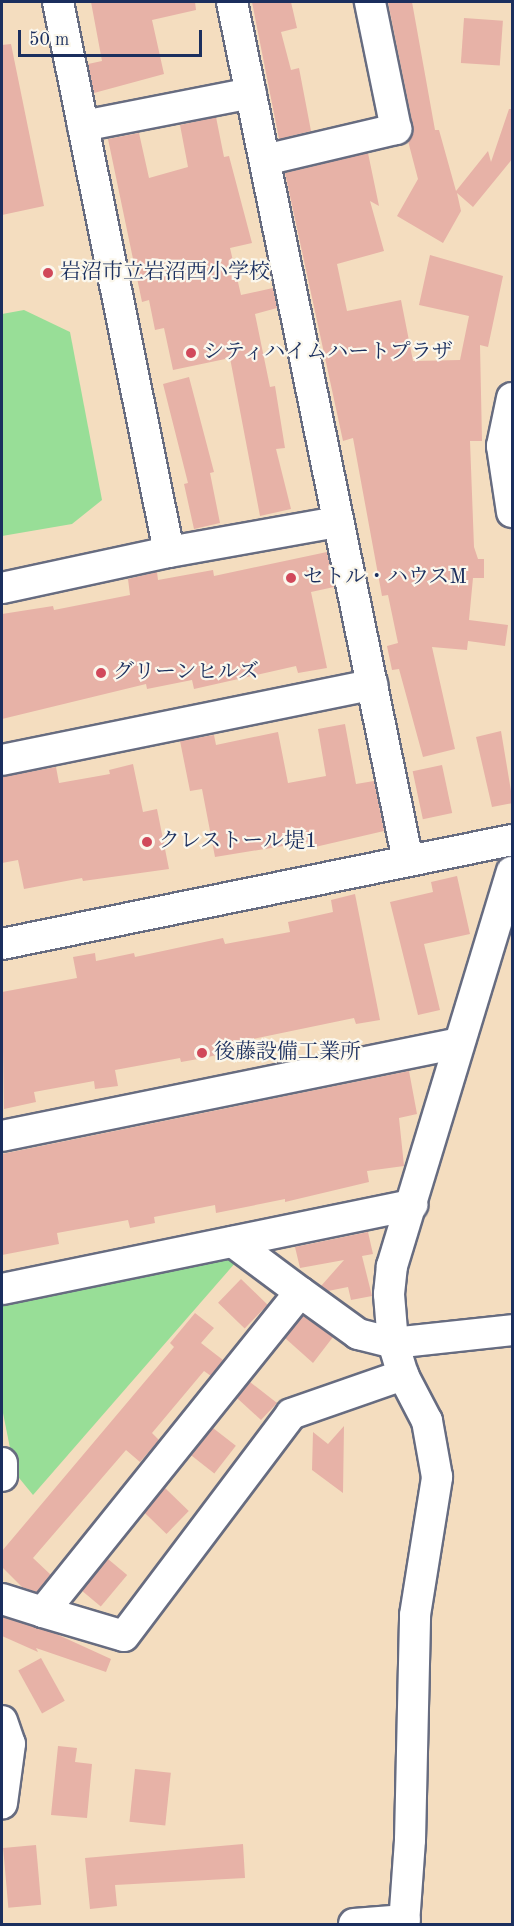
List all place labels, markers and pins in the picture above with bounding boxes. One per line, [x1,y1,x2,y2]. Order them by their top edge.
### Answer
place label: 岩沼市立岩沼西小学校 [60,260,270,286]
marker: 岩沼市立岩沼西小学校 [41,266,55,280]
place label: シティハイムハートプラザ [203,340,455,366]
marker: シティハイムハートプラザ [184,346,198,360]
place label: セトル・ハウスM [303,565,468,591]
marker: セトル・ハウスM [284,571,298,585]
place label: グリーンヒルズ [113,660,260,686]
marker: グリーンヒルズ [94,666,108,680]
place label: クレストール堤1 [159,829,318,855]
marker: クレストール堤1 [140,835,154,849]
place label: 後藤設備工業所 [214,1040,361,1066]
marker: 後藤設備工業所 [195,1046,209,1060]

